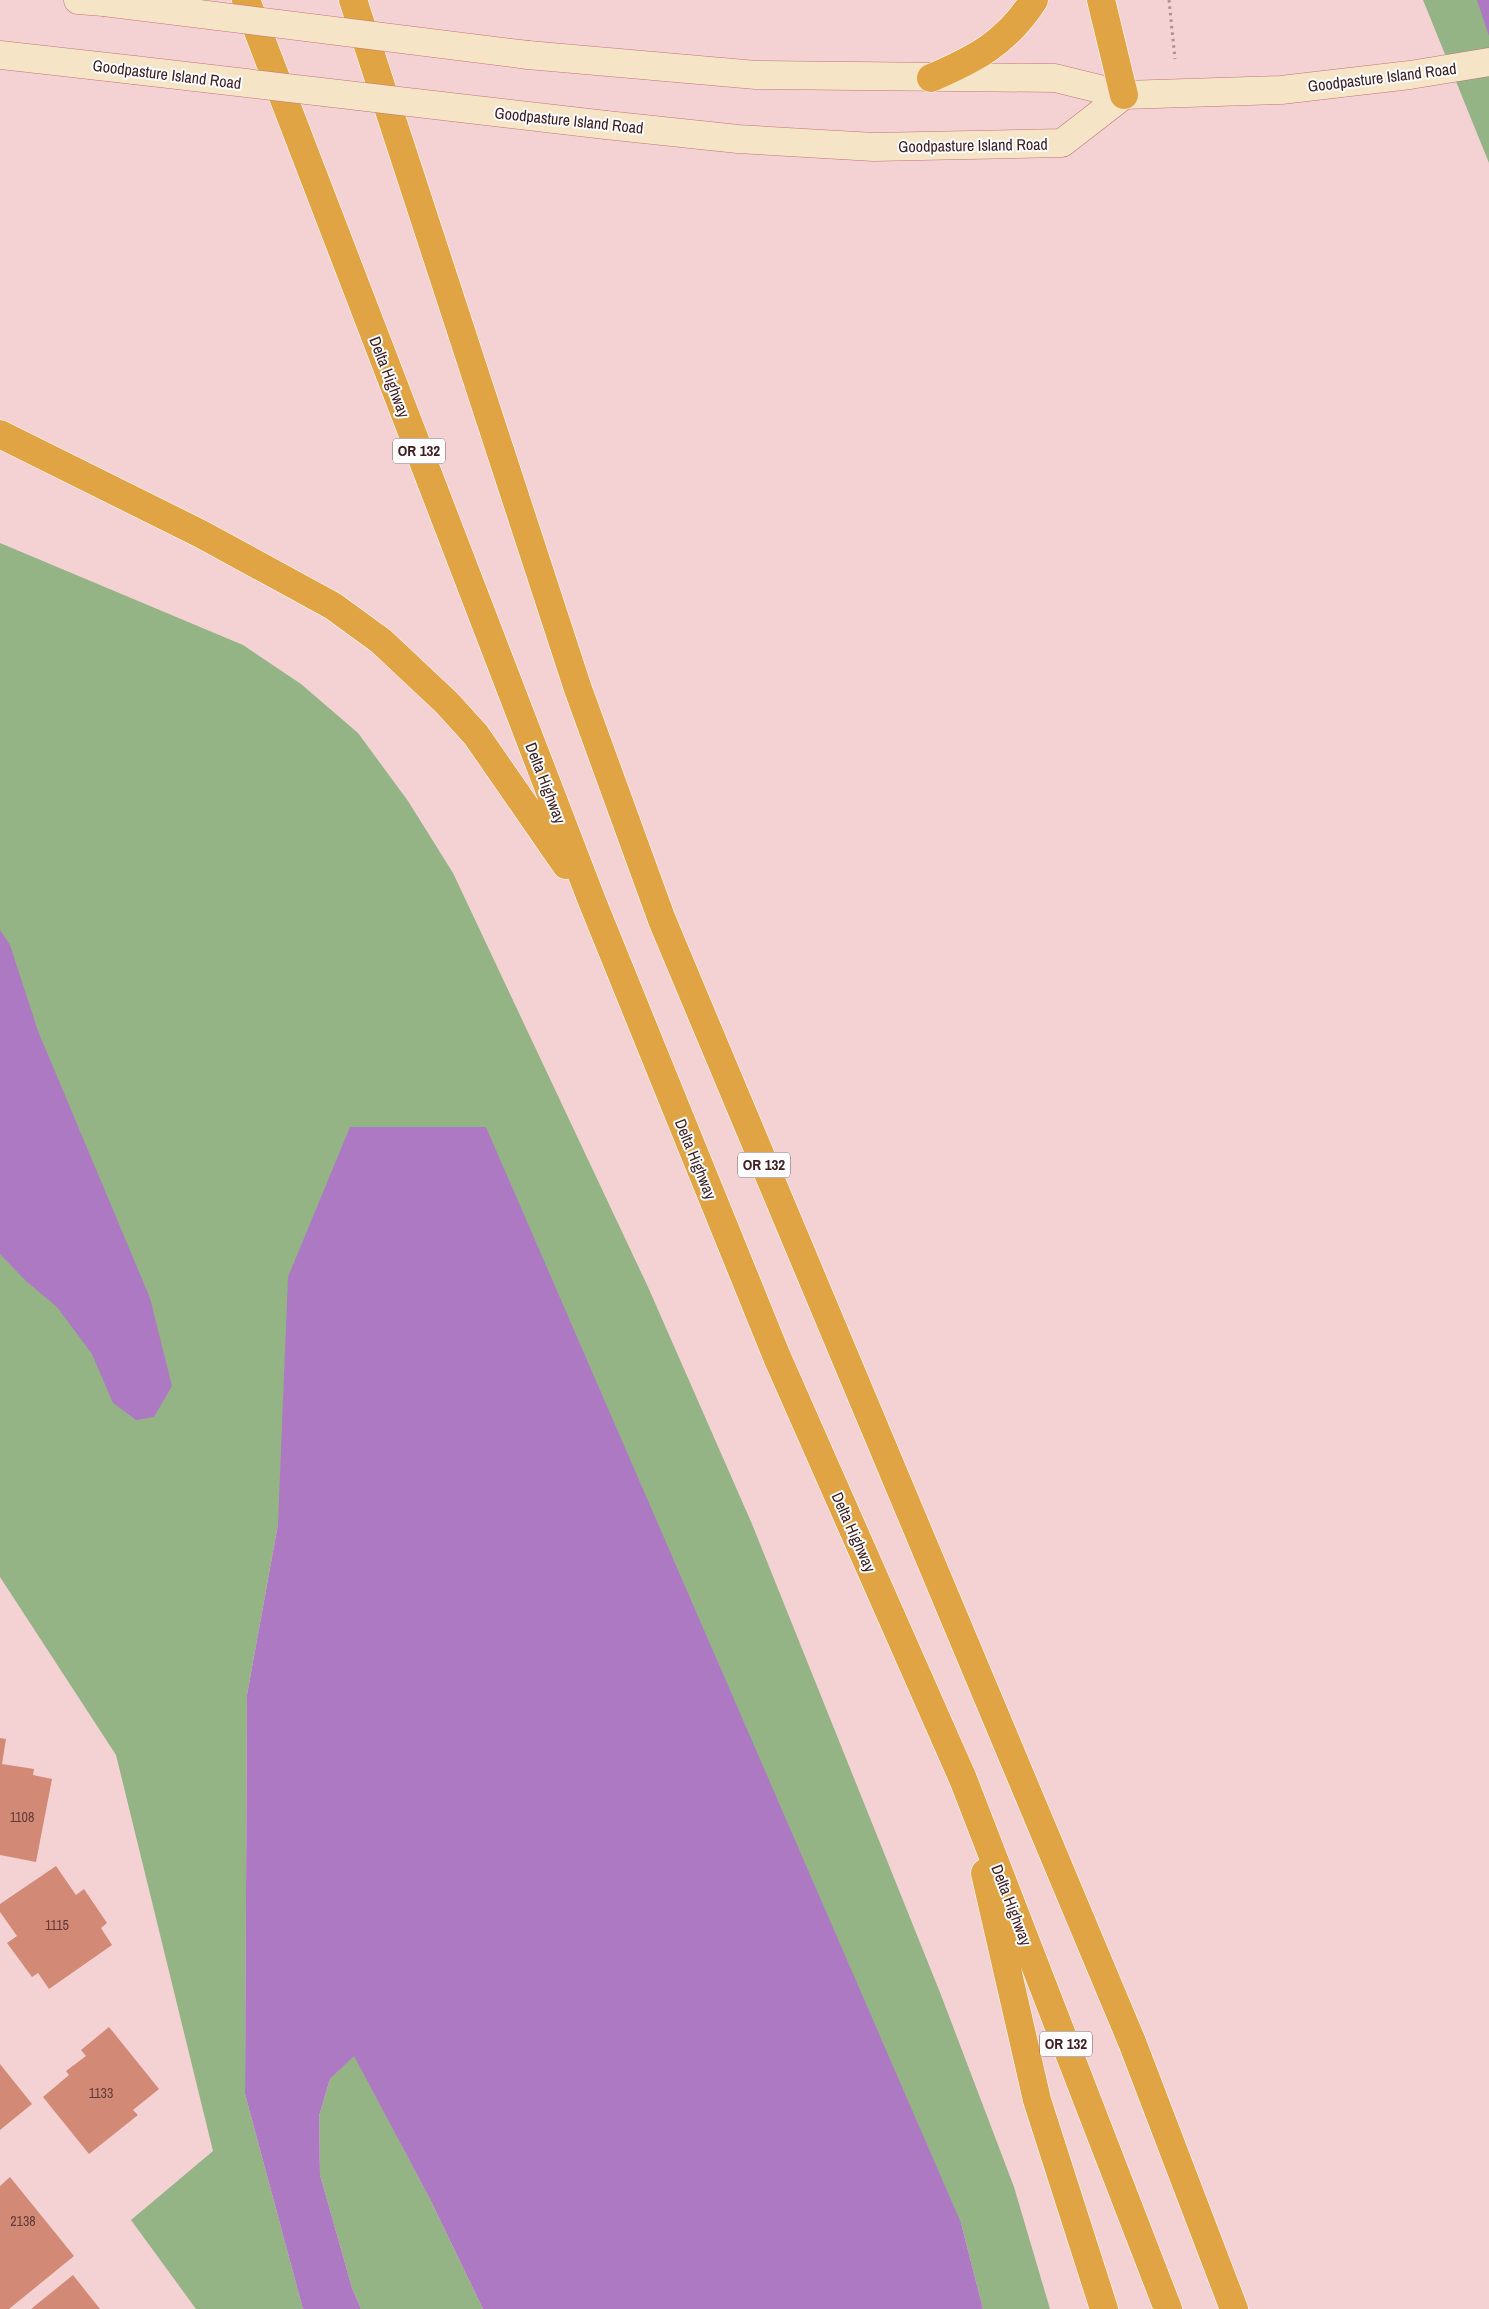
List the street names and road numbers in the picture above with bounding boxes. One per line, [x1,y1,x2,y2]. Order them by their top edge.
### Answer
street label: Goodpasture Island Road [91,54,243,94]
street label: Goodpasture Island Road [1306,57,1458,97]
street label: Goodpasture Island Road [493,101,645,139]
street label: Goodpasture Island Road [898,133,1048,157]
street label: Delta Highway [364,333,416,421]
road number: OR 132 [393,438,445,464]
street label: Delta Highway [520,739,572,827]
street label: Delta Highway [670,1115,722,1203]
road number: OR 132 [738,1152,790,1178]
street label: Delta Highway [827,1489,882,1576]
street label: Delta Highway [986,1861,1038,1949]
road number: OR 132 [1040,2032,1092,2056]

